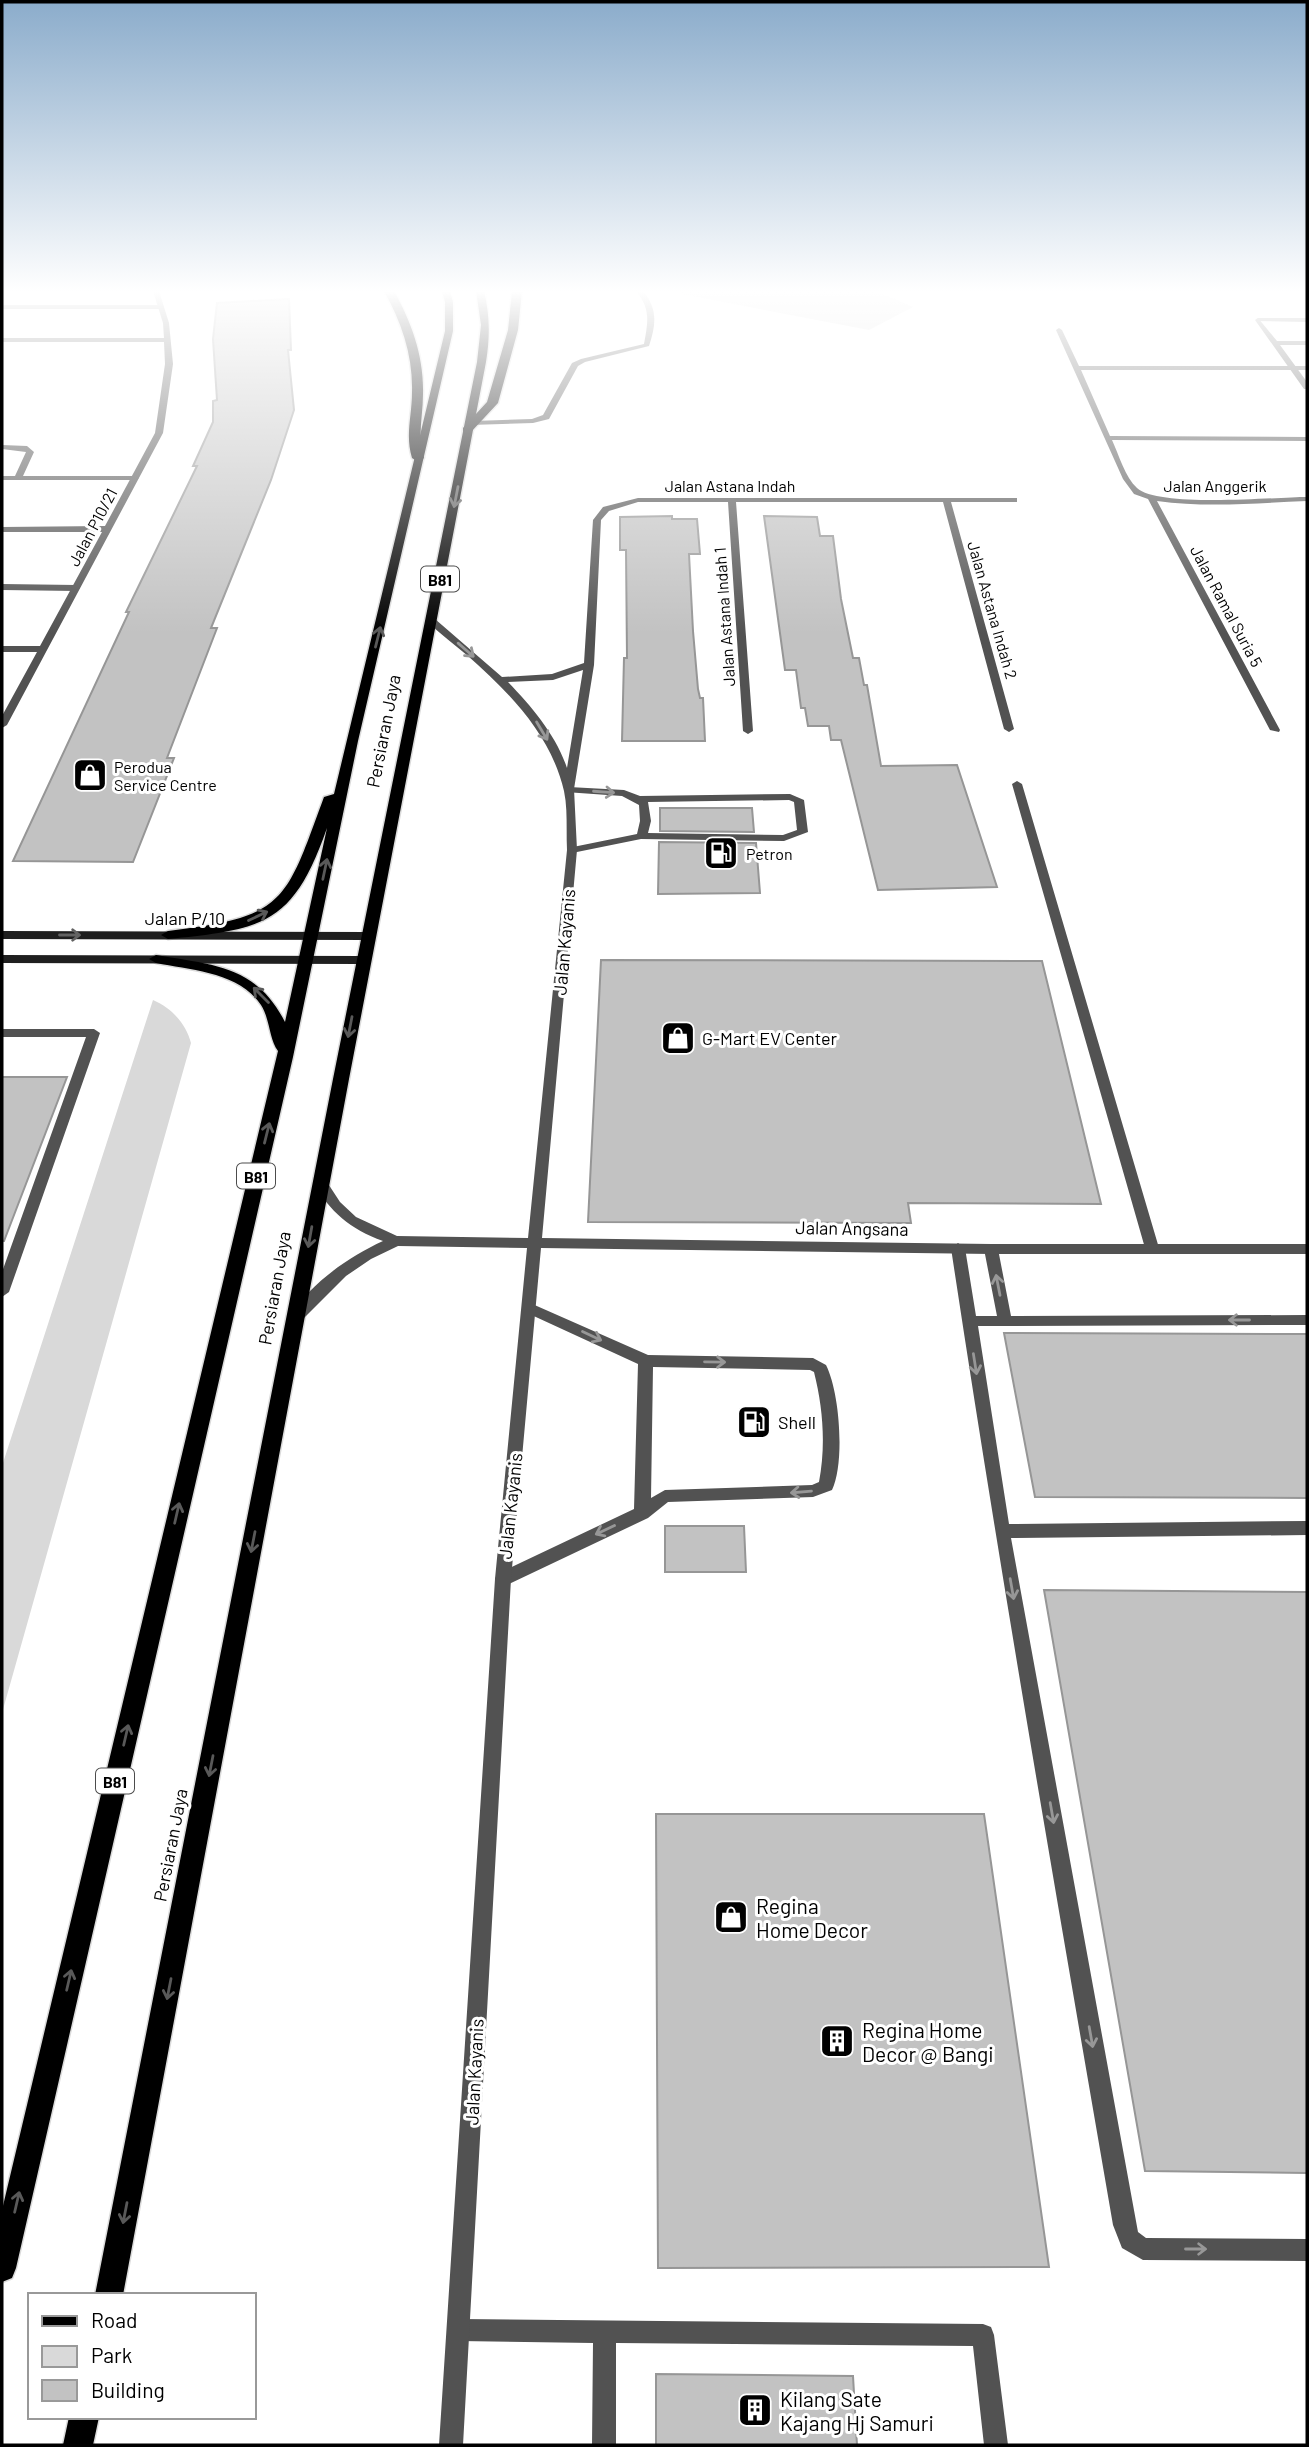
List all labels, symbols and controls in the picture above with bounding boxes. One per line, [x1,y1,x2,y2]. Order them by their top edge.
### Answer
street label: Jalan Astana Indah [665,476,795,495]
street label: Jalan Anggerik [1164,476,1267,495]
street label: Jalan P10/21 [64,485,120,569]
one-way arrow [449,485,462,508]
street label: Jalan Astana Indah 2 [964,539,1022,681]
street label: Jalan Ramal Suria 5 [1187,542,1267,670]
street label: Jalan Astana Indah 1 [710,547,738,687]
road number: B81 [421,566,459,592]
one-way arrow [372,626,385,648]
one-way arrow [457,642,475,658]
street label: Persiaran Jaya [361,673,405,789]
one-way arrow [535,720,549,740]
shop icon: Perodua Service Centre [71,756,109,794]
place label: Perodua Service Centre [114,757,217,794]
one-way arrow [592,786,615,799]
fuel station icon: Petron [702,834,740,872]
place label: Petron [746,844,793,863]
one-way arrow [318,858,332,881]
street label: Jalan Kayanis [548,888,580,996]
street label: Jalan P/10 [145,907,225,929]
one-way arrow [247,909,268,923]
one-way arrow [58,928,81,942]
one-way arrow [253,986,270,1003]
one-way arrow [343,1015,357,1038]
shop icon: G-Mart EV Center [659,1019,697,1057]
place label: G-Mart EV Center [702,1027,838,1049]
one-way arrow [260,1122,274,1145]
road number: B81 [237,1164,275,1188]
street label: Jalan Angsana [795,1216,909,1240]
one-way arrow [303,1225,316,1248]
street label: Persiaran Jaya [253,1230,295,1346]
one-way arrow [991,1274,1005,1297]
one-way arrow [1228,1313,1251,1327]
one-way arrow [581,1330,602,1343]
one-way arrow [969,1353,982,1375]
one-way arrow [703,1355,726,1368]
fuel station icon: Shell [735,1403,773,1441]
place label: Shell [778,1411,816,1433]
street label: Jalan Kayanis [493,1452,527,1560]
one-way arrow [791,1486,813,1499]
one-way arrow [171,1502,184,1525]
one-way arrow [595,1524,616,1537]
one-way arrow [245,1530,259,1553]
one-way arrow [1006,1577,1020,1600]
one-way arrow [119,1724,133,1747]
one-way arrow [204,1754,217,1777]
road number: B81 [96,1768,134,1794]
street label: Persiaran Jaya [148,1787,192,1903]
one-way arrow [1046,1801,1059,1824]
place label: Regina Home Decor [756,1893,868,1942]
shop icon: Regina Home Decor [712,1898,750,1936]
one-way arrow [62,1969,76,1992]
one-way arrow [162,1977,176,2000]
place label: Regina Home Decor @ Bangi [862,2017,994,2066]
street label: Jalan Kayanis [460,2018,488,2126]
building icon: Regina Home Decor @ Bangi [818,2022,856,2060]
one-way arrow [1085,2025,1098,2048]
one-way arrow [11,2191,24,2214]
one-way arrow [118,2201,131,2224]
one-way arrow [1184,2242,1207,2256]
legend [28,2293,256,2419]
text: Road [91,2307,137,2332]
text: Park [91,2342,132,2367]
text: Building [91,2377,165,2402]
place label: Kilang Sate Kajang Hj Samuri [780,2386,934,2435]
building icon: Kilang Sate Kajang Hj Samuri [736,2391,774,2429]

